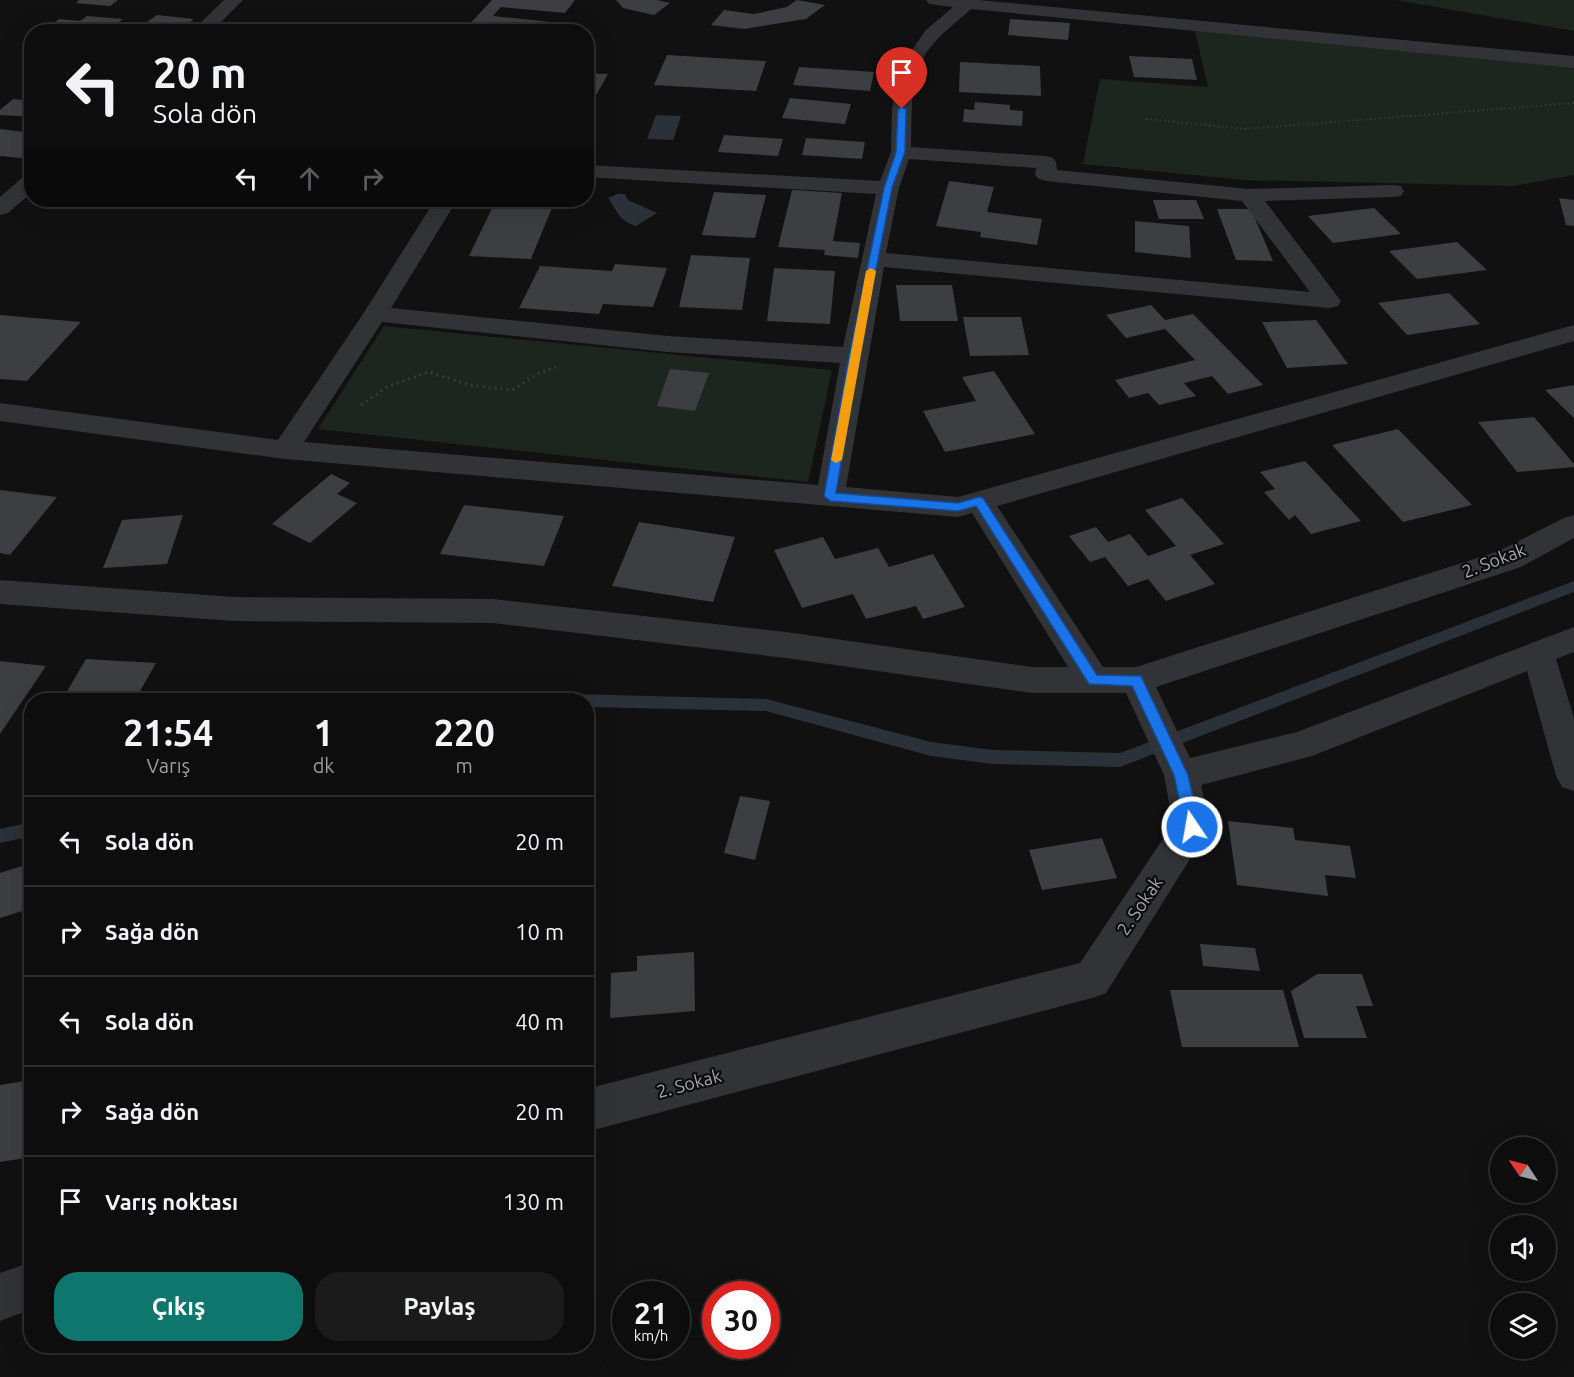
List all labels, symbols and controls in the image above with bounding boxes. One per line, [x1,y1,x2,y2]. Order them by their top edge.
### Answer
pin [876,47,927,109]
icon: left [54,48,132,126]
text: 20 m [153,49,247,96]
icon: arrive [885,56,918,89]
text: Sola dön [153,98,257,128]
icon: left [230,162,263,195]
icon: ahead [293,162,326,195]
icon: right [356,162,389,195]
street label: 2. Sokak [1459,539,1528,581]
text: 21:54 [123,712,213,753]
text: 1 [313,712,334,753]
text: 220 [434,712,495,753]
text: Varış [146,754,190,777]
text: dk [313,754,334,777]
text: m [456,754,473,777]
position arrow [1160,795,1224,859]
icon: left [54,825,87,858]
text: Sola dön [105,829,194,854]
text: 20 m [515,829,564,854]
street label: 2. Sokak [1112,872,1166,938]
icon: right [54,915,87,948]
text: Sağa dön [105,919,199,944]
text: 10 m [515,919,564,944]
icon: left [54,1005,87,1038]
text: Sola dön [105,1009,194,1034]
text: 40 m [515,1009,564,1034]
street label: 2. Sokak [654,1065,723,1101]
icon: right [54,1095,87,1128]
text: Sağa dön [105,1099,199,1124]
text: 20 m [515,1099,564,1124]
north arrow [1490,1137,1556,1203]
map controls [1490,1137,1556,1359]
icon: arrive [54,1185,87,1218]
text: Varış noktası [105,1189,238,1214]
text: 130 m [503,1189,564,1214]
button: sound [1490,1215,1556,1281]
button: Çıkış [54,1272,303,1341]
button: Paylaş [315,1272,564,1341]
speed limit sign: 30 [702,1281,780,1359]
button: layers [1490,1293,1556,1359]
text: 21 [634,1296,668,1330]
text: km/h [634,1327,668,1344]

